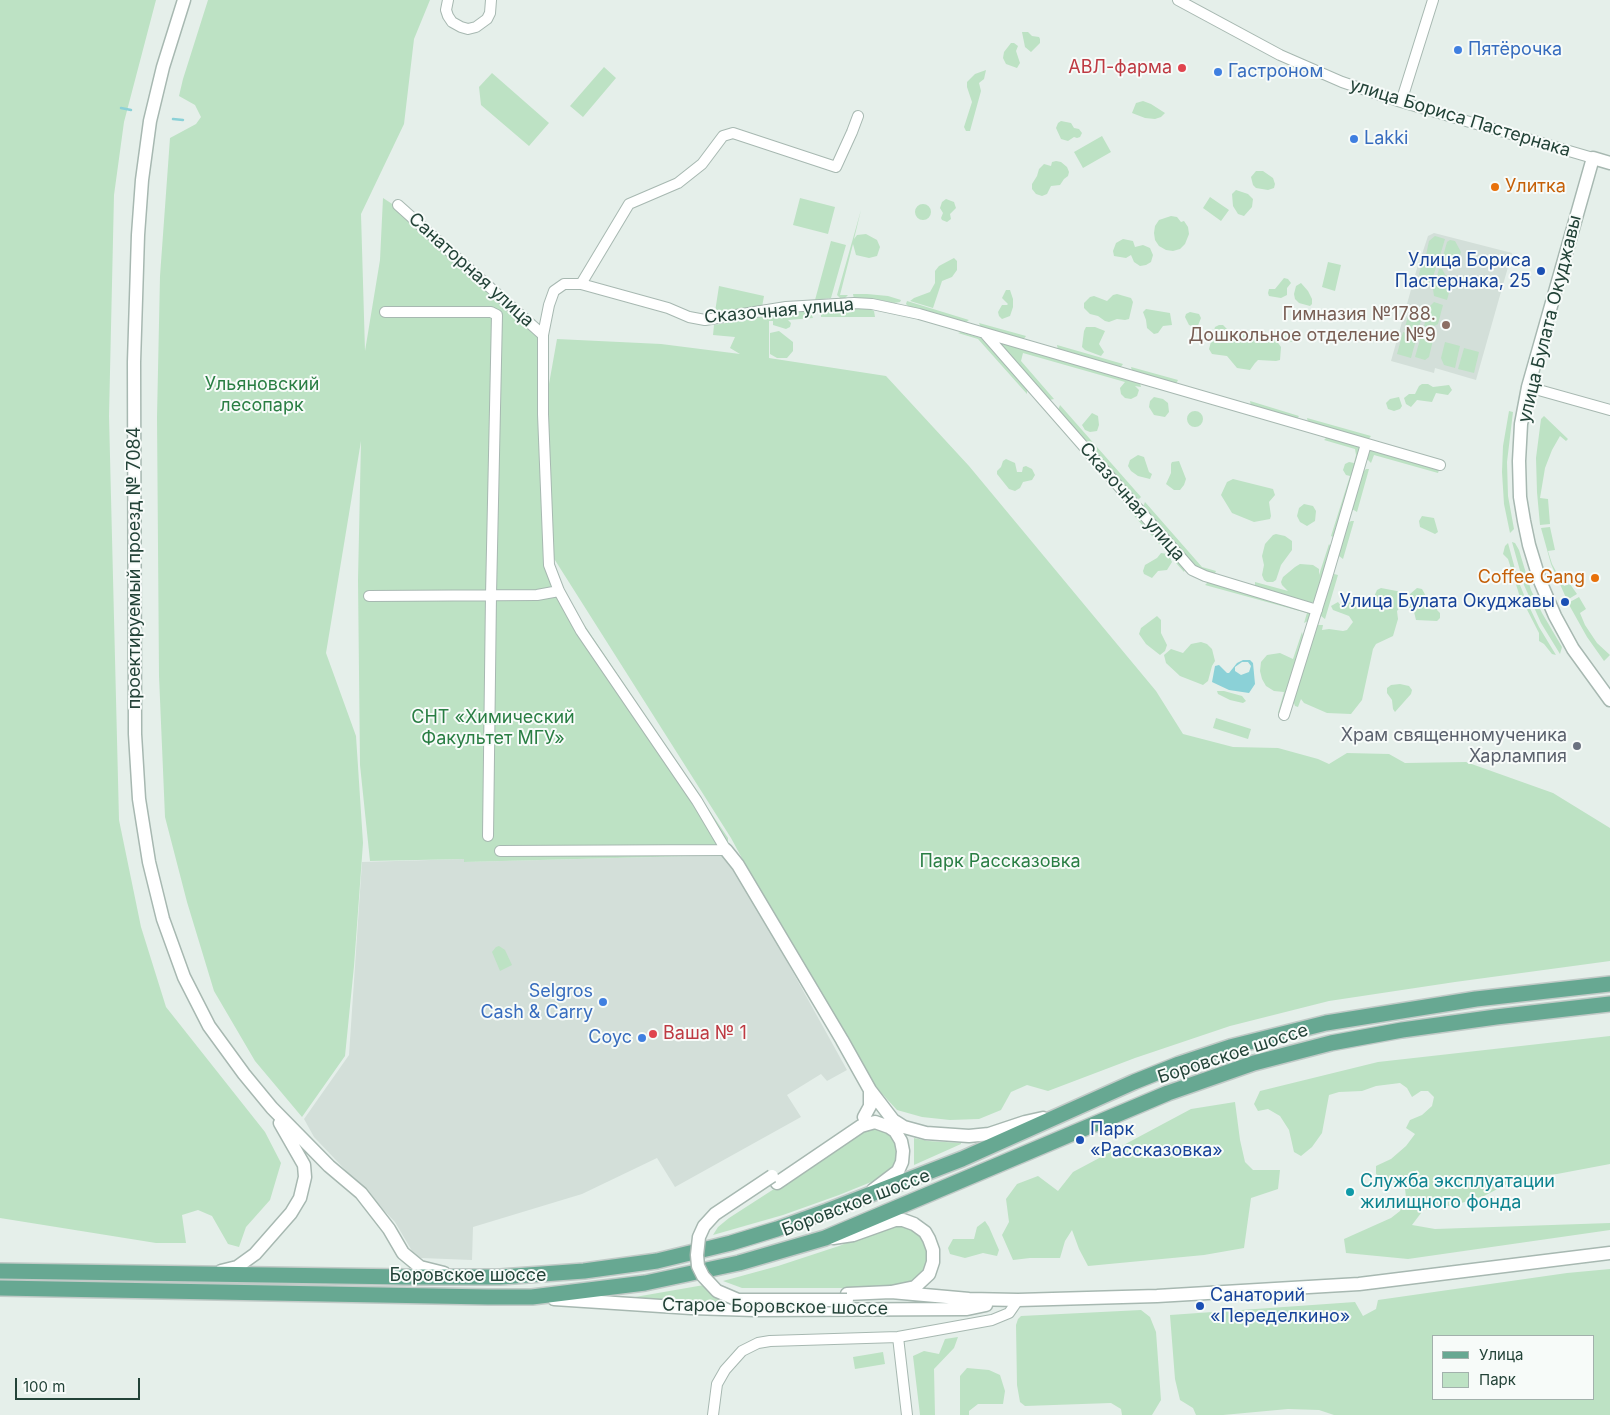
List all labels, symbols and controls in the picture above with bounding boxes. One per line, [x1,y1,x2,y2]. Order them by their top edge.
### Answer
place label: Пятёрочка [1468,39,1562,61]
marker: Пятёрочка [1452,44,1464,56]
place label: АВЛ-фарма [1068,57,1172,79]
place label: Гастроном [1228,61,1323,83]
marker: АВЛ-фарма [1176,62,1188,74]
marker: Гастроном [1212,66,1224,78]
street label: улица Бориса Пастернака [1347,74,1573,162]
place label: Lakki [1364,128,1408,150]
marker: Lakki [1348,133,1360,145]
place label: Улитка [1505,176,1566,198]
marker: Улитка [1489,181,1501,193]
street label: Санаторная улица [404,208,538,332]
street label: улица Булата Окуджавы [1514,213,1586,425]
place label: Улица Бориса Пастернака, 25 [1395,250,1531,292]
marker: Улица Бориса Пастернака, 25 [1535,265,1547,277]
street label: Сказочная улица [703,294,855,328]
place label: Гимназия №1788. Дошкольное отделение №9 [1189,304,1436,346]
marker: Гимназия №1788. Дошкольное отделение №9 [1440,319,1452,331]
park label: Ульяновский лесопарк [205,374,319,416]
street label: проектируемый проезд № 7084 [124,427,146,709]
street label: Сказочная улица [1075,438,1189,566]
place label: Coffee Gang [1478,567,1585,589]
marker: Coffee Gang [1589,572,1601,584]
place label: Улица Булата Окуджавы [1340,591,1555,613]
marker: Улица Булата Окуджавы [1559,596,1571,608]
park label: СНТ «Химический Факультет МГУ» [411,707,575,750]
place label: Храм священномученика Харлампия [1341,725,1567,768]
marker: Храм священномученика Харлампия [1571,740,1583,752]
park label: Парк Рассказовка [919,851,1081,873]
place label: Selgros Cash & Carry [480,981,593,1024]
marker: Selgros Cash & Carry [597,996,609,1008]
street label: Боровское шоссе [1155,1019,1311,1089]
place label: Ваша № 1 [663,1023,747,1045]
place label: Соус [588,1027,632,1049]
marker: Ваша № 1 [647,1028,659,1040]
marker: Соус [636,1032,648,1044]
place label: Парк «Рассказовка» [1090,1119,1223,1162]
marker: Парк «Рассказовка» [1074,1134,1086,1146]
street label: Боровское шоссе [779,1165,933,1241]
place label: Служба эксплуатации жилищного фонда [1360,1171,1555,1214]
marker: Служба эксплуатации жилищного фонда [1344,1186,1356,1198]
street label: Боровское шоссе [389,1265,547,1287]
place label: Санаторий «Переделкино» [1210,1285,1350,1328]
street label: Старое Боровское шоссе [662,1294,888,1320]
marker: Санаторий «Переделкино» [1194,1300,1206,1312]
legend [1432,1335,1595,1400]
text: Улица [1479,1345,1523,1364]
scale bar [18,1368,142,1400]
text: Парк [1479,1370,1516,1389]
text: 100 m [23,1377,65,1396]

